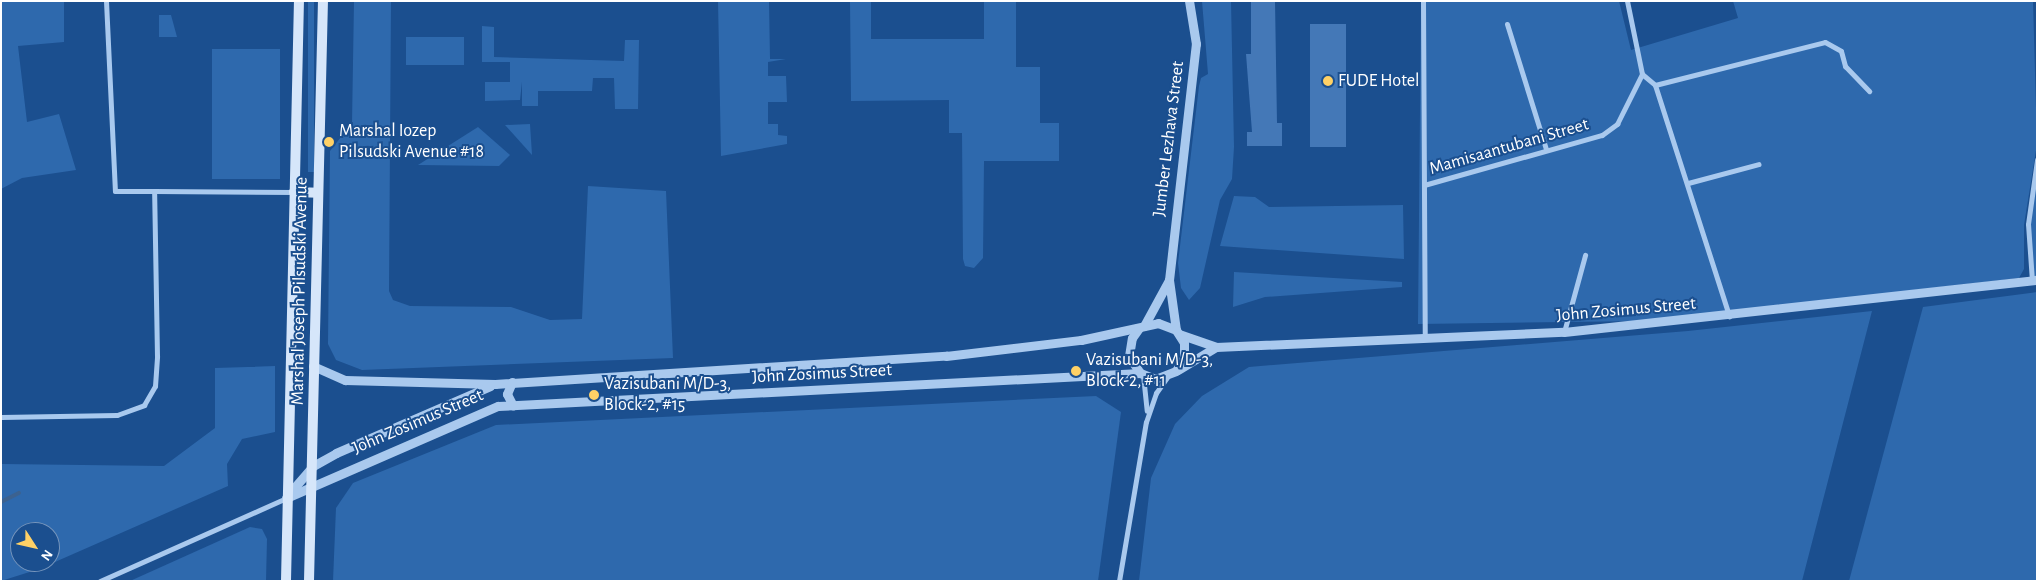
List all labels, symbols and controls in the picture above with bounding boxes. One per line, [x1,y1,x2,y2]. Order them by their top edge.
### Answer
street label: Jumber Lezhava Street [1149,60,1189,218]
place label: FUDE Hotel [1338,70,1419,92]
marker: FUDE Hotel [1322,75,1334,87]
street label: Mamisaantubani Street [1427,114,1591,180]
place label: Marshal Iozep Pilsudski Avenue #18 [339,121,484,163]
marker: Marshal Iozep Pilsudski Avenue #18 [323,136,335,148]
street label: Marshal Joseph Pilsudski Avenue [287,177,313,405]
street label: John Zosimus Street [1555,293,1697,327]
place label: Vazisubani M/D-3, Block-2, #11 [1086,350,1213,392]
street label: John Zosimus Street [752,360,892,388]
marker: Vazisubani M/D-3, Block-2, #11 [1070,365,1082,377]
place label: Vazisubani M/D-3, Block-2, #15 [604,374,731,416]
street label: John Zosimus Street [349,385,487,459]
marker: Vazisubani M/D-3, Block-2, #15 [588,389,600,401]
north arrow [10,522,60,572]
text: N [38,547,55,563]

